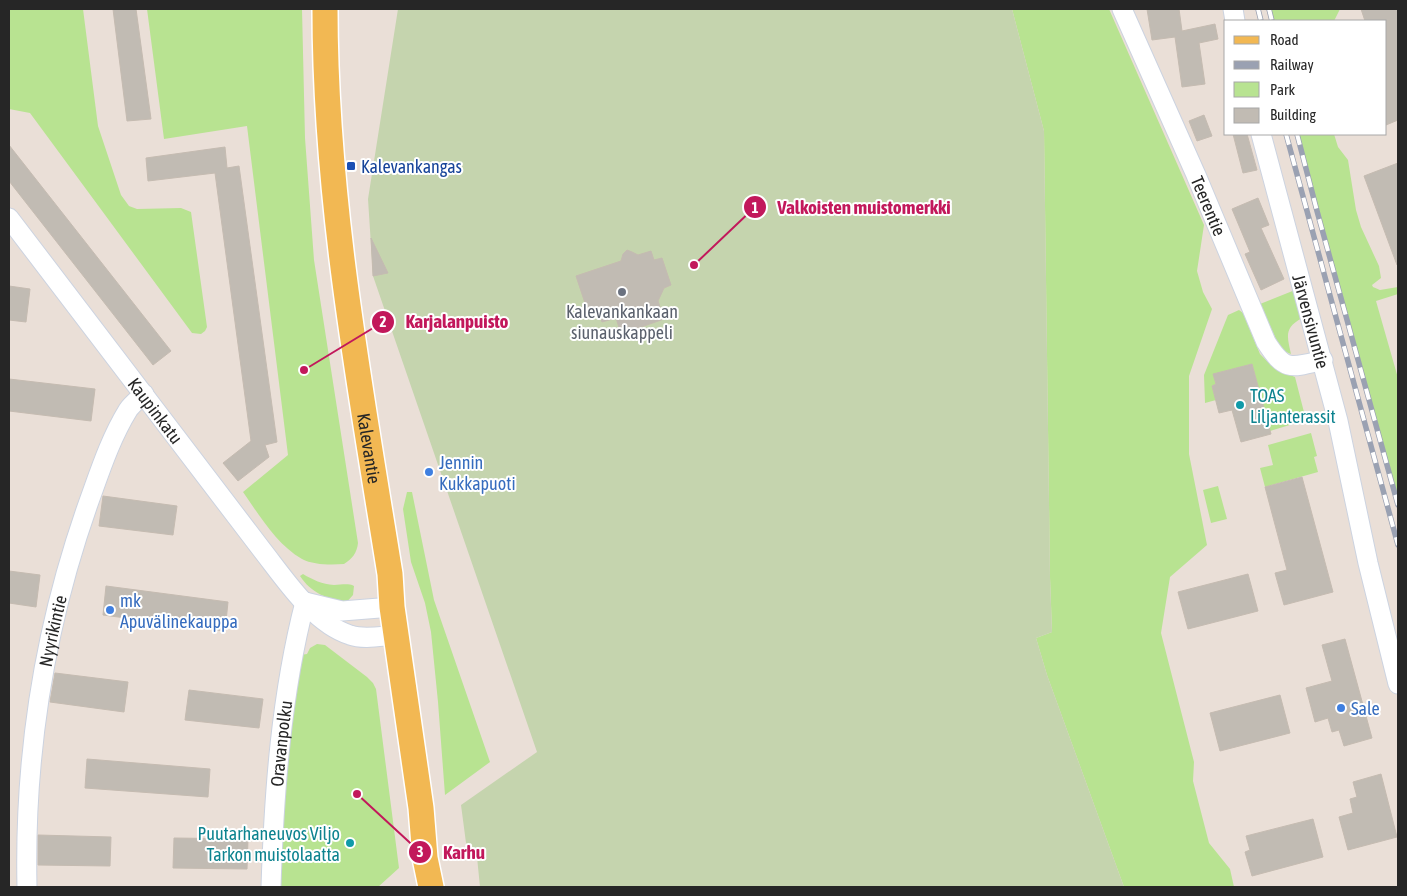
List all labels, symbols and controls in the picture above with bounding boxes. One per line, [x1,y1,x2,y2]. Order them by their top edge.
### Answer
legend [1224,20,1387,135]
text: Road [1270,31,1299,48]
text: Railway [1270,56,1314,73]
text: Park [1270,81,1295,98]
text: Building [1270,106,1316,123]
place label: Kalevankangas [361,156,462,177]
marker: Kalevankangas [345,160,357,172]
street label: Teerentie [1187,173,1231,239]
callout: Valkoisten muistomerkki [742,190,961,224]
text: Valkoisten muistomerkki [776,196,951,218]
text: 1 [751,199,759,216]
street label: Järvensivuntie [1289,272,1334,371]
marker: Kalevankankaan siunauskappeli [616,286,628,298]
place label: Kalevankankaan siunauskappeli [566,301,678,343]
callout: Karjalanpuisto [370,305,518,339]
text: Karjalanpuisto [405,310,509,332]
text: 2 [379,313,387,330]
street label: Kaupinkatu [124,373,187,448]
place label: TOAS Liljanterassit [1250,385,1336,427]
marker: TOAS Liljanterassit [1234,399,1246,411]
street label: Kalevantie [354,411,386,485]
place label: Jennin Kukkapuoti [439,452,516,494]
marker: Jennin Kukkapuoti [423,466,435,478]
place label: mk Apuvälinekauppa [120,590,238,632]
street label: Nyyrikintie [34,593,70,668]
marker: mk Apuvälinekauppa [104,604,116,616]
place label: Sale [1351,698,1380,719]
street label: Oravanpolku [266,699,296,787]
marker: Sale [1335,702,1347,714]
place label: Puutarhaneuvos Viljo Tarkon muistolaatta [197,823,340,865]
callout: Karhu [408,835,495,869]
marker: Puutarhaneuvos Viljo Tarkon muistolaatta [344,837,356,849]
text: Karhu [443,841,485,863]
text: 3 [416,843,424,860]

